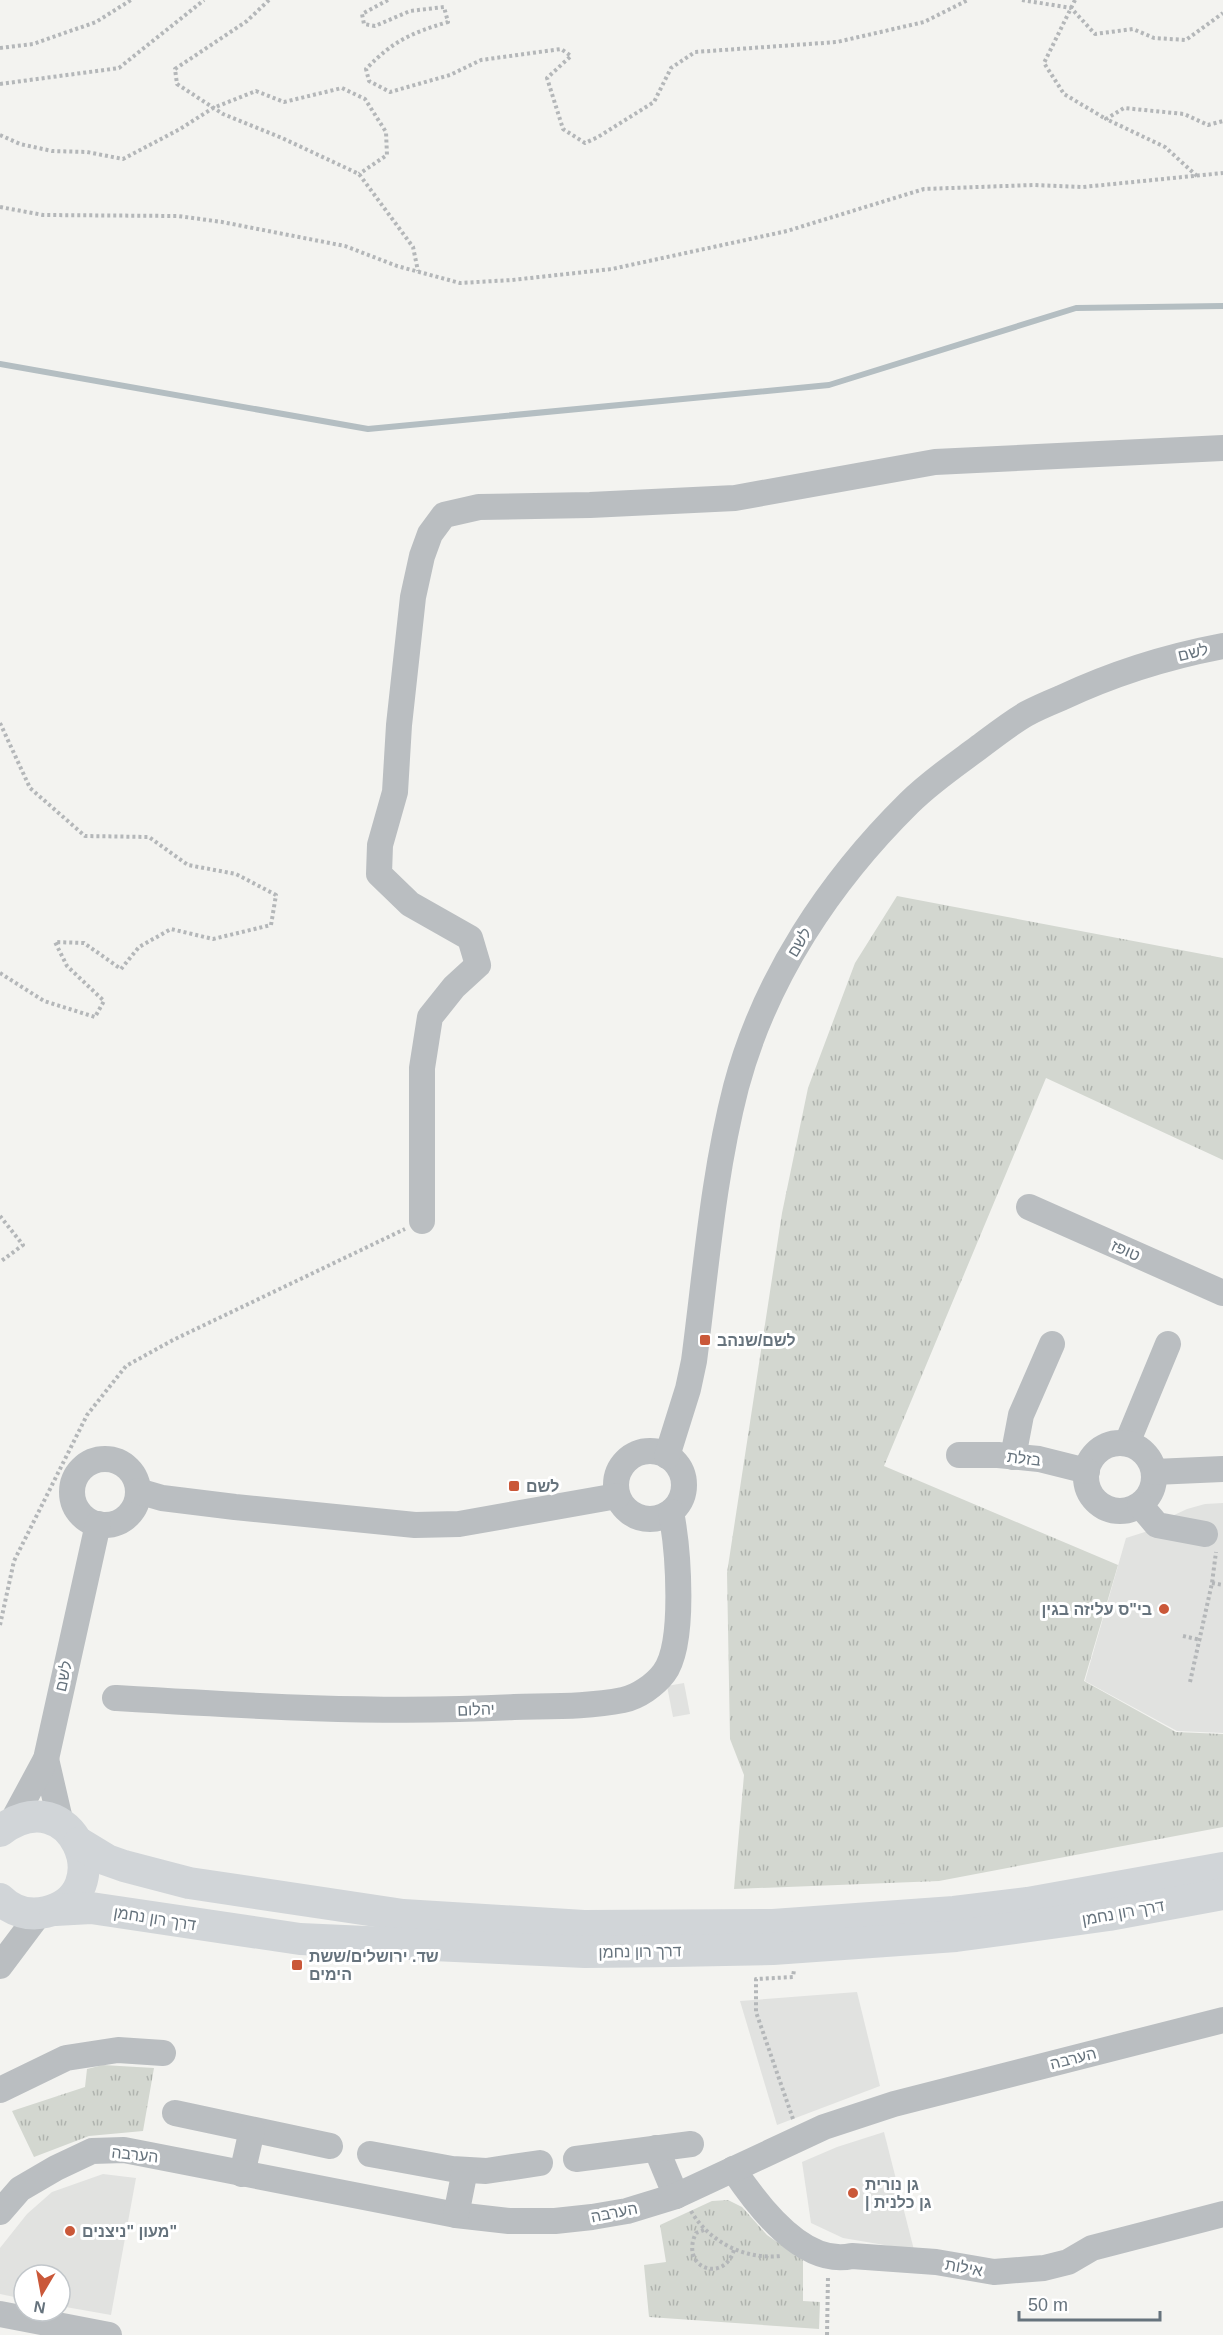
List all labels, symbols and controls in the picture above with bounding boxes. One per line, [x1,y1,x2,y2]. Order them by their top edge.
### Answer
street label: לשם [1176,641,1210,664]
street label: לשם [784,925,815,960]
street label: טופז [1109,1237,1143,1264]
place label: לשם/שנהב [717,1332,796,1349]
marker: לשם/שנהב [698,1333,712,1347]
street label: בזלת [1006,1448,1042,1469]
place label: לשם [526,1478,559,1495]
marker: לשם [507,1479,521,1493]
place label: בי"ס עליזה בגין [1042,1601,1152,1618]
marker: בי"ס עליזה בגין [1157,1602,1171,1616]
street label: לשם [52,1659,75,1693]
street label: יהלום [457,1700,495,1719]
street label: דרך רון נחמן [1081,1897,1166,1928]
street label: דרך רון נחמן [113,1904,197,1933]
street label: דרך רון נחמן [598,1942,682,1961]
place label: שד. ירושלים/ששת הימים [309,1948,439,1983]
marker: שד. ירושלים/ששת הימים [290,1958,304,1972]
street label: הערבה [1048,2045,1098,2072]
street label: הערבה [111,2144,159,2165]
place label: גן נורית | גן כלנית [865,2176,932,2211]
marker: גן נורית | גן כלנית [846,2186,860,2200]
street label: הערבה [589,2200,639,2225]
place label: מעון "ניצנים" [82,2223,177,2240]
marker: מעון "ניצנים" [63,2224,77,2238]
street label: אילות [944,2256,984,2279]
north arrow [12,2263,72,2323]
scale bar [1019,2284,1160,2322]
text: 50 m [1028,2295,1068,2315]
text: N [32,2298,47,2317]

